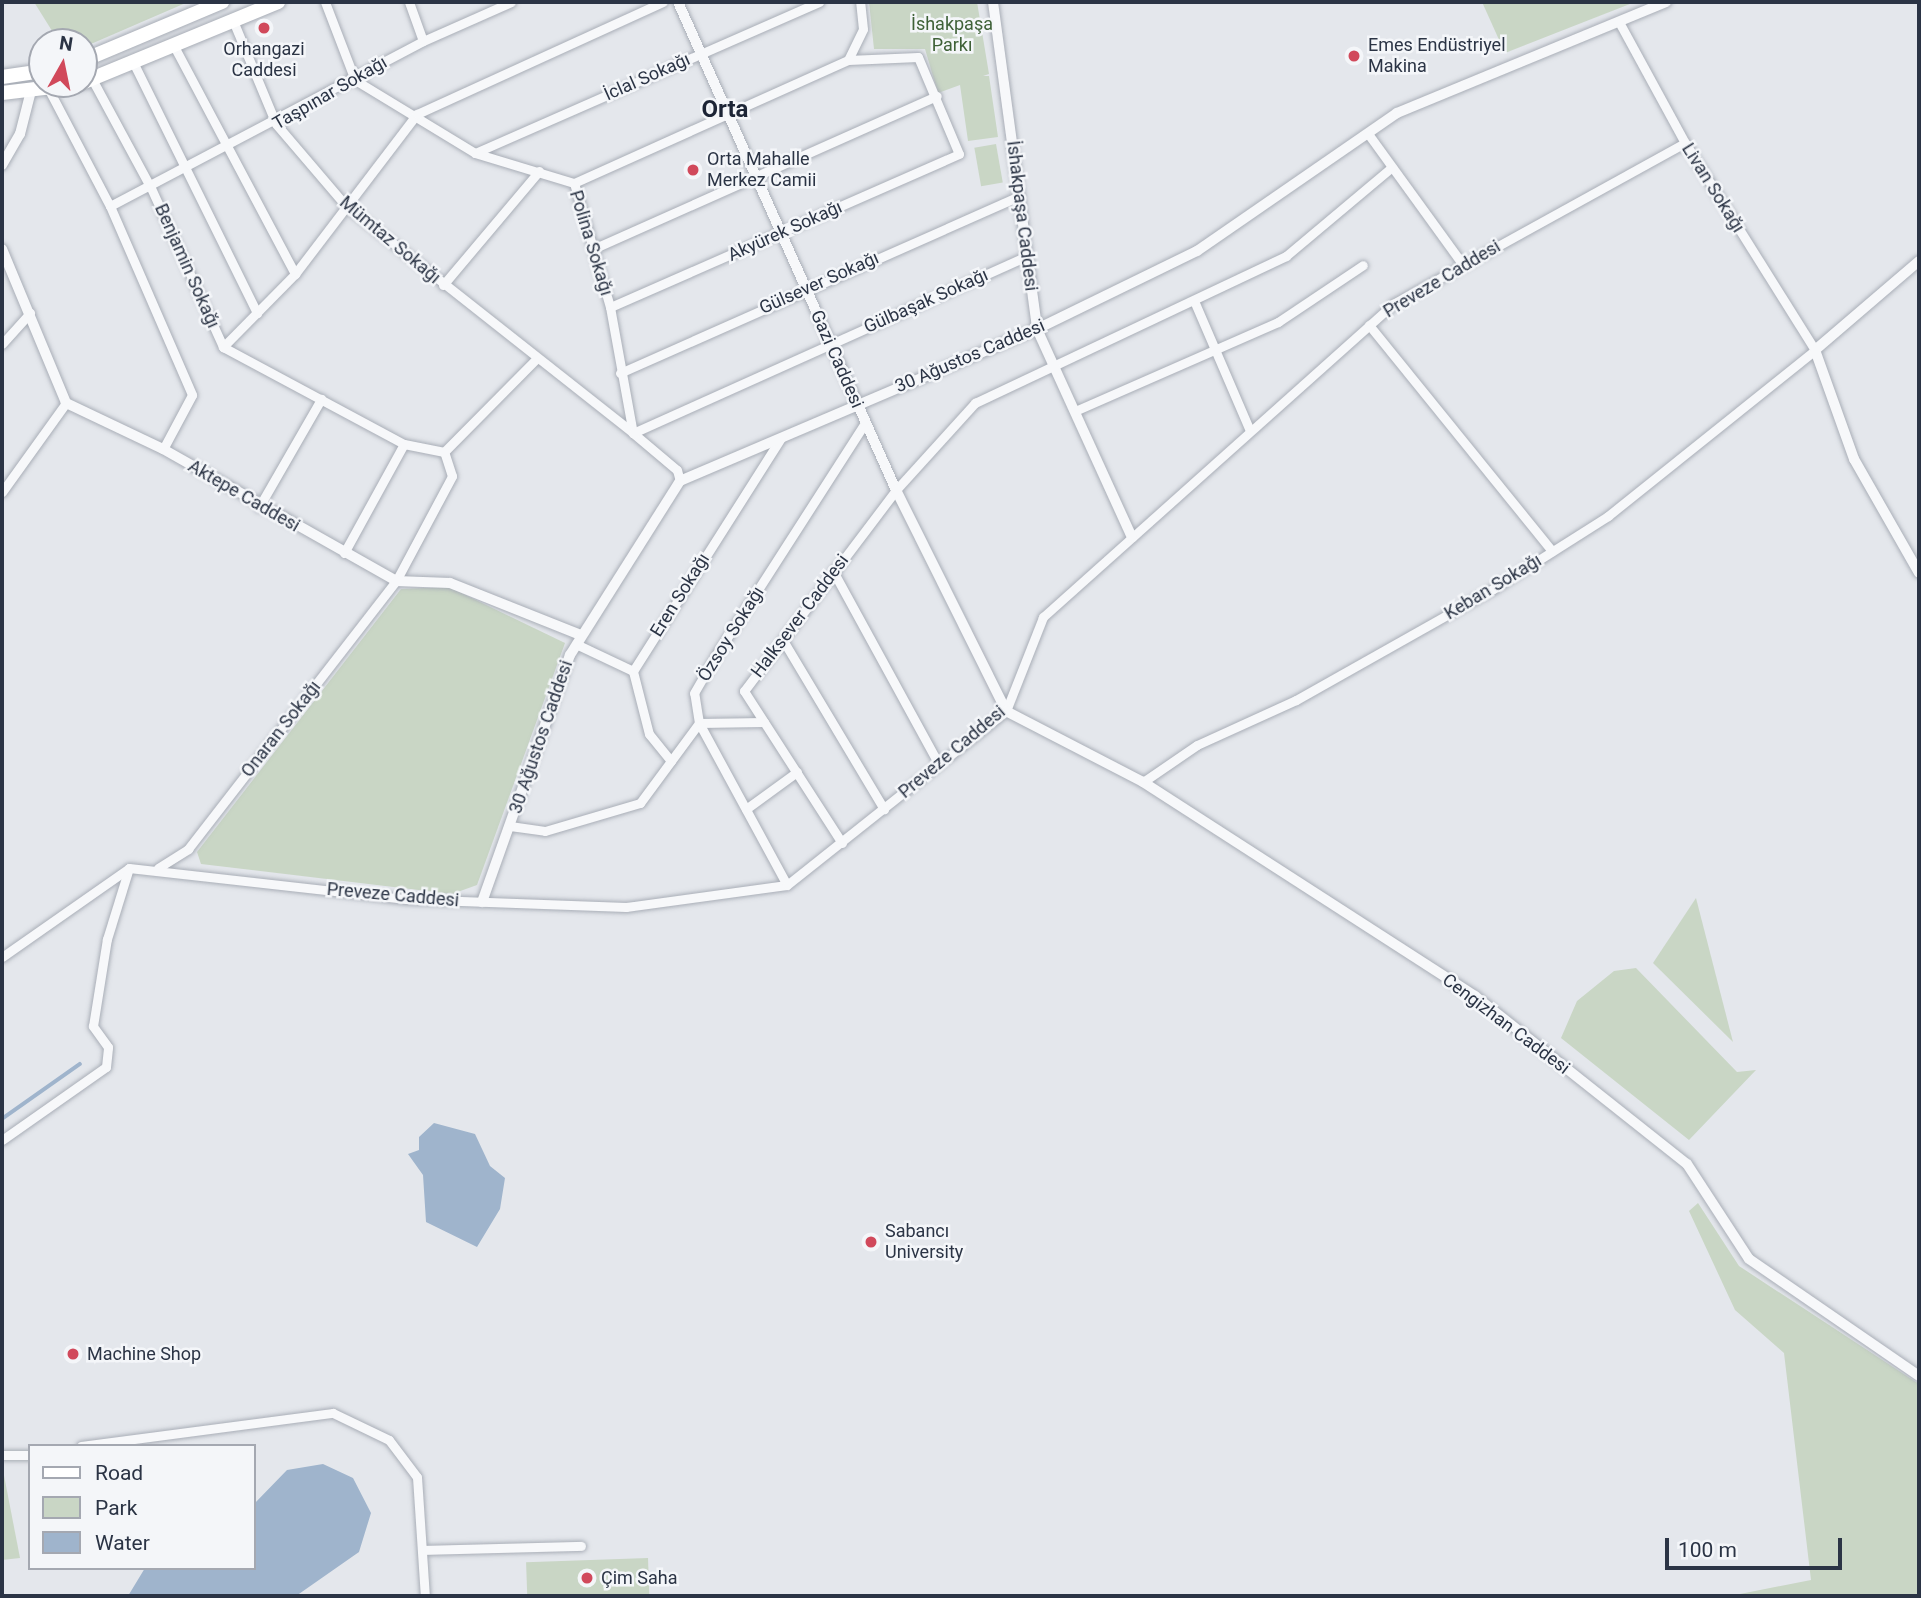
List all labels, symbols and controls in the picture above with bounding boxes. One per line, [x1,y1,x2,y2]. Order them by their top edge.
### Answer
park label: İshakpaşa Parkı [911,14,993,56]
marker: Orhangazi Caddesi [256,20,272,36]
north arrow [28,28,98,98]
text: N [58,31,74,56]
place label: Emes Endüstriyel Makina [1368,35,1506,78]
place label: Orhangazi Caddesi [223,39,305,82]
street label: İclal Sokağı [601,48,693,106]
marker: Emes Endüstriyel Makina [1346,48,1362,64]
street label: Taşpınar Sokağı [269,52,391,134]
district label: Orta [702,96,748,124]
street label: Livan Sokağı [1677,139,1749,237]
street label: İshakpaşa Caddesi [1002,140,1042,292]
place label: Orta Mahalle Merkez Camii [707,149,816,192]
marker: Orta Mahalle Merkez Camii [685,162,701,178]
street label: Polina Sokağı [565,188,617,298]
street label: Mümtaz Sokağı [335,192,445,288]
street label: Akyürek Sokağı [725,196,845,266]
street label: Benjamin Sokağı [150,200,224,332]
street label: Preveze Caddesi [1380,236,1504,322]
street label: Gülsever Sokağı [756,247,882,319]
street label: Gülbaşak Sokağı [861,264,991,338]
street label: Gazi Caddesi [806,307,868,411]
street label: 30 Ağustos Caddesi [892,315,1048,397]
street label: Aktepe Caddesi [184,455,304,537]
street label: Eren Sokağı [646,549,714,641]
street label: Halksever Caddesi [747,550,853,682]
street label: Keban Sokağı [1441,550,1545,624]
street label: Özsoy Sokağı [693,582,769,686]
street label: 30 Ağustos Caddesi [505,658,577,816]
street label: Onaran Sokağı [237,676,325,782]
street label: Preveze Caddesi [894,701,1010,803]
street label: Preveze Caddesi [326,878,460,912]
street label: Cengizhan Caddesi [1438,969,1574,1079]
place label: Sabancı University [885,1221,963,1264]
marker: Sabancı University [863,1234,879,1250]
place label: Machine Shop [87,1343,201,1365]
marker: Machine Shop [65,1346,81,1362]
legend [28,1444,256,1570]
text: Road [95,1461,143,1485]
text: Park [95,1496,137,1520]
scale bar [1669,1524,1846,1568]
text: Water [95,1531,150,1555]
text: 100 m [1678,1538,1737,1562]
place label: Çim Saha [601,1567,678,1589]
marker: Çim Saha [579,1570,595,1586]

